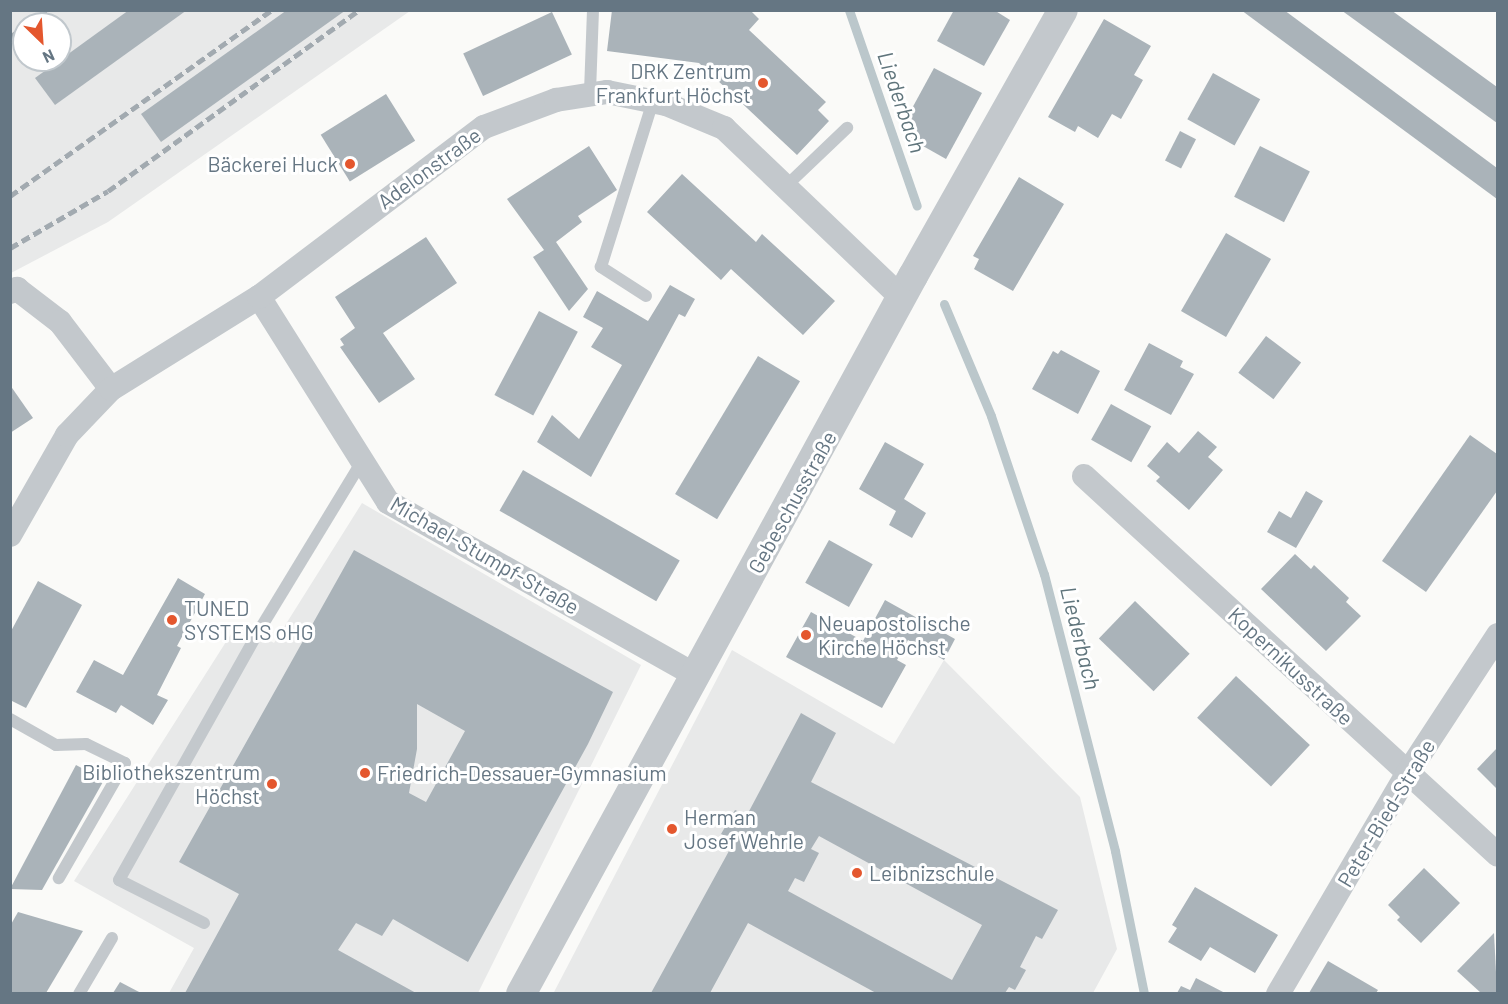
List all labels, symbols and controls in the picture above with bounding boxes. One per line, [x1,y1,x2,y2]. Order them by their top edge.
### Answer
north arrow [12,12,72,72]
text: N [40,46,58,68]
water label: Liederbach [872,48,932,156]
place label: DRK Zentrum Frankfurt Höchst [596,58,751,108]
marker: DRK Zentrum Frankfurt Höchst [756,76,770,90]
street label: Adelonstraße [372,122,486,214]
place label: Bäckerei Huck [207,151,338,177]
marker: Bäckerei Huck [343,157,357,171]
street label: Gebeschusstraße [743,426,841,578]
street label: Michael-Stumpf-Straße [386,491,584,619]
water label: Liederbach [1055,584,1107,692]
place label: TUNED SYSTEMS oHG [184,595,314,645]
street label: Kopernikusstraße [1223,602,1359,730]
place label: Neuapostolische Kirche Höchst [818,610,971,660]
marker: TUNED SYSTEMS oHG [165,613,179,627]
marker: Neuapostolische Kirche Höchst [799,628,813,642]
street label: Peter-Bied-Straße [1332,734,1440,892]
place label: Bibliothekszentrum Höchst [82,759,260,809]
place label: Friedrich-Dessauer-Gymnasium [377,760,667,786]
marker: Friedrich-Dessauer-Gymnasium [358,766,372,780]
marker: Bibliothekszentrum Höchst [265,777,279,791]
place label: Herman Josef Wehrle [684,804,804,854]
marker: Herman Josef Wehrle [665,822,679,836]
place label: Leibnizschule [869,860,995,886]
marker: Leibnizschule [850,866,864,880]

